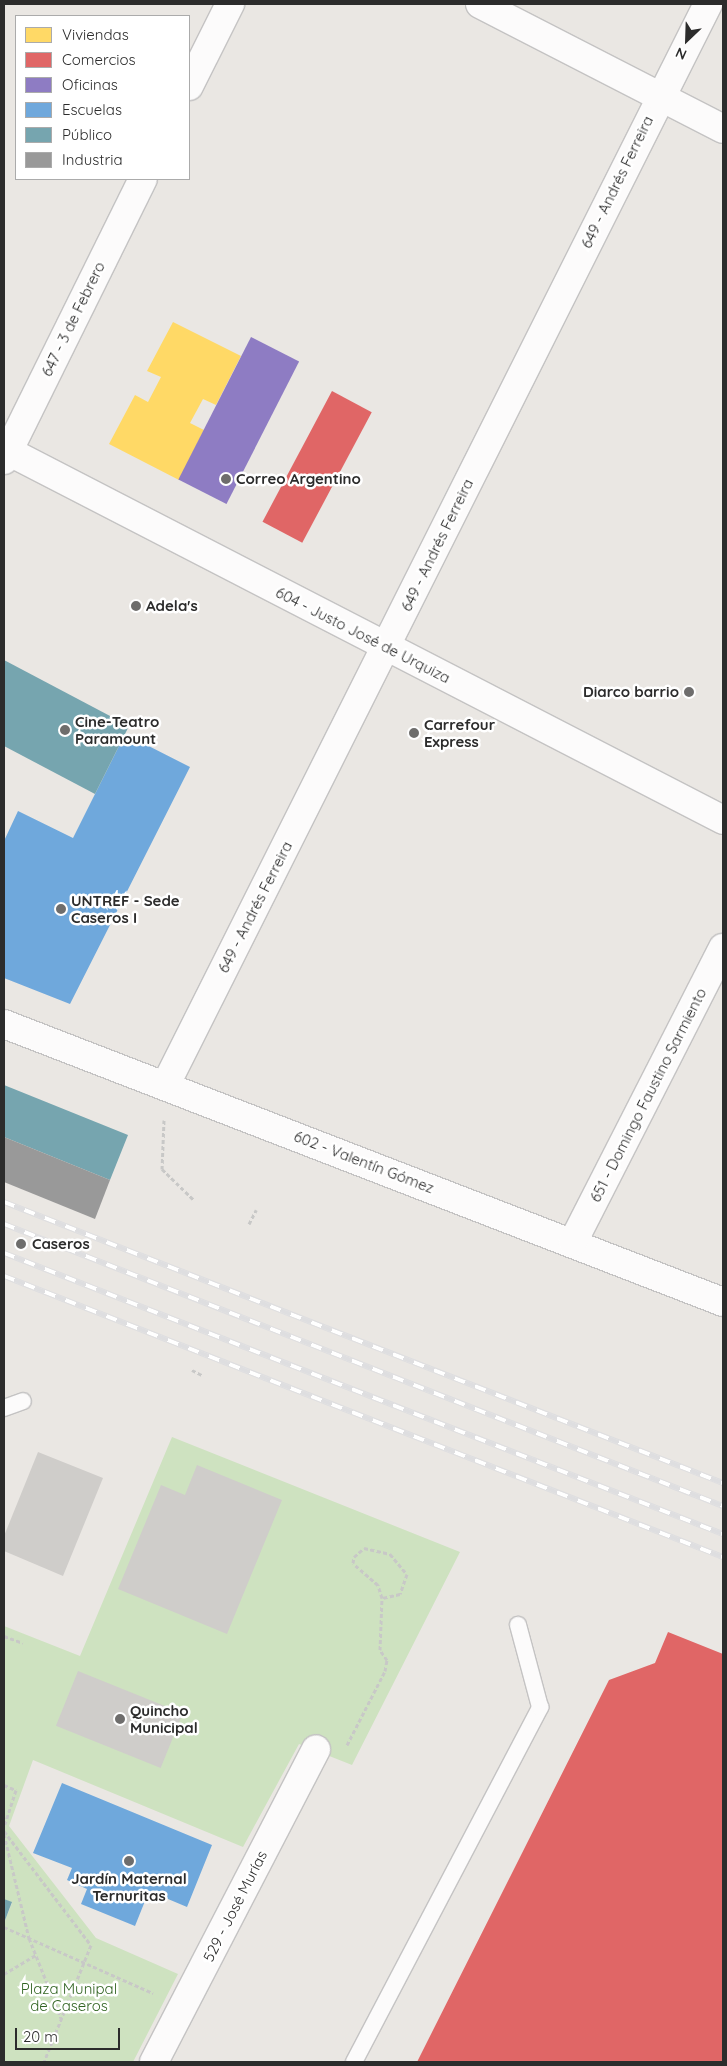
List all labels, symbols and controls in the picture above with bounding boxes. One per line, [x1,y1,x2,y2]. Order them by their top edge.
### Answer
legend [15,15,190,180]
north arrow [662,15,712,65]
text: Viviendas [62,25,129,44]
text: N [673,43,689,64]
text: Comercios [62,50,136,69]
text: Oficinas [62,75,118,94]
text: Escuelas [62,100,122,119]
street label: 649 - Andrés Ferreira [577,113,657,251]
text: Público [62,125,112,144]
text: Industria [62,150,122,169]
street label: 647 - 3 de Febrero [37,259,109,379]
place label: Correo Argentino [236,470,361,488]
marker: Correo Argentino [220,473,232,485]
street label: 649 - Andrés Ferreira [397,476,477,614]
street label: 604 - Justo José de Urquiza [273,583,453,687]
place label: Adela's [146,597,198,615]
marker: Adela's [130,600,142,612]
place label: Diarco barrio [583,683,679,701]
marker: Diarco barrio [683,686,695,698]
place label: Cine-Teatro Paramount [75,712,159,747]
place label: Carrefour Express [424,715,495,750]
marker: Cine-Teatro Paramount [59,724,71,736]
marker: Carrefour Express [408,727,420,739]
street label: 649 - Andrés Ferreira [214,838,296,976]
place label: UNTREF - Sede Caseros I [71,891,180,926]
marker: UNTREF - Sede Caseros I [55,903,67,915]
street label: 651 - Domingo Faustino Sarmiento [586,985,710,1205]
street label: 602 - Valentín Gómez [291,1127,437,1197]
place label: Caseros [32,1235,90,1253]
marker: Caseros [14,1237,28,1251]
place label: Quincho Municipal [130,1701,198,1736]
marker: Quincho Municipal [114,1713,126,1725]
street label: 529 - José Murías [199,1847,271,1965]
marker: Jardín Maternal Ternuritas [123,1855,135,1867]
place label: Jardín Maternal Ternuritas [71,1869,187,1904]
park label: Plaza Munipal de Caseros [21,1979,117,2014]
scale bar [18,2018,122,2050]
text: 20 m [23,2027,58,2046]

